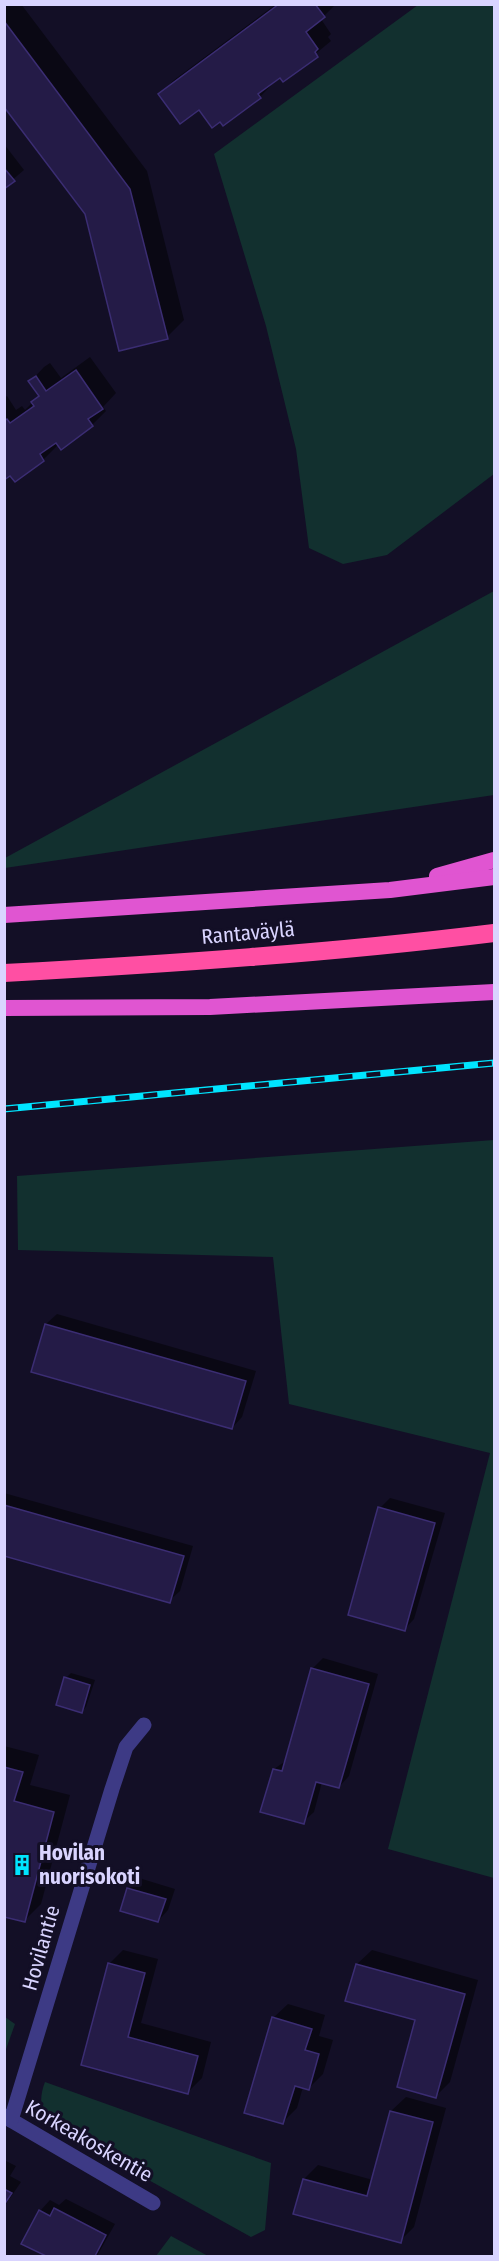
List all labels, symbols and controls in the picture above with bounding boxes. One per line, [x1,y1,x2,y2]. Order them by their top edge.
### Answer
street label: Rantaväylä [200,916,296,950]
place label: Hovilan nuorisokoti [39,1840,140,1890]
building icon: Hovilan nuorisokoti [10,1853,34,1877]
street label: Hovilantie [16,1902,66,1994]
street label: Korkeakoskentie [21,2094,157,2188]

